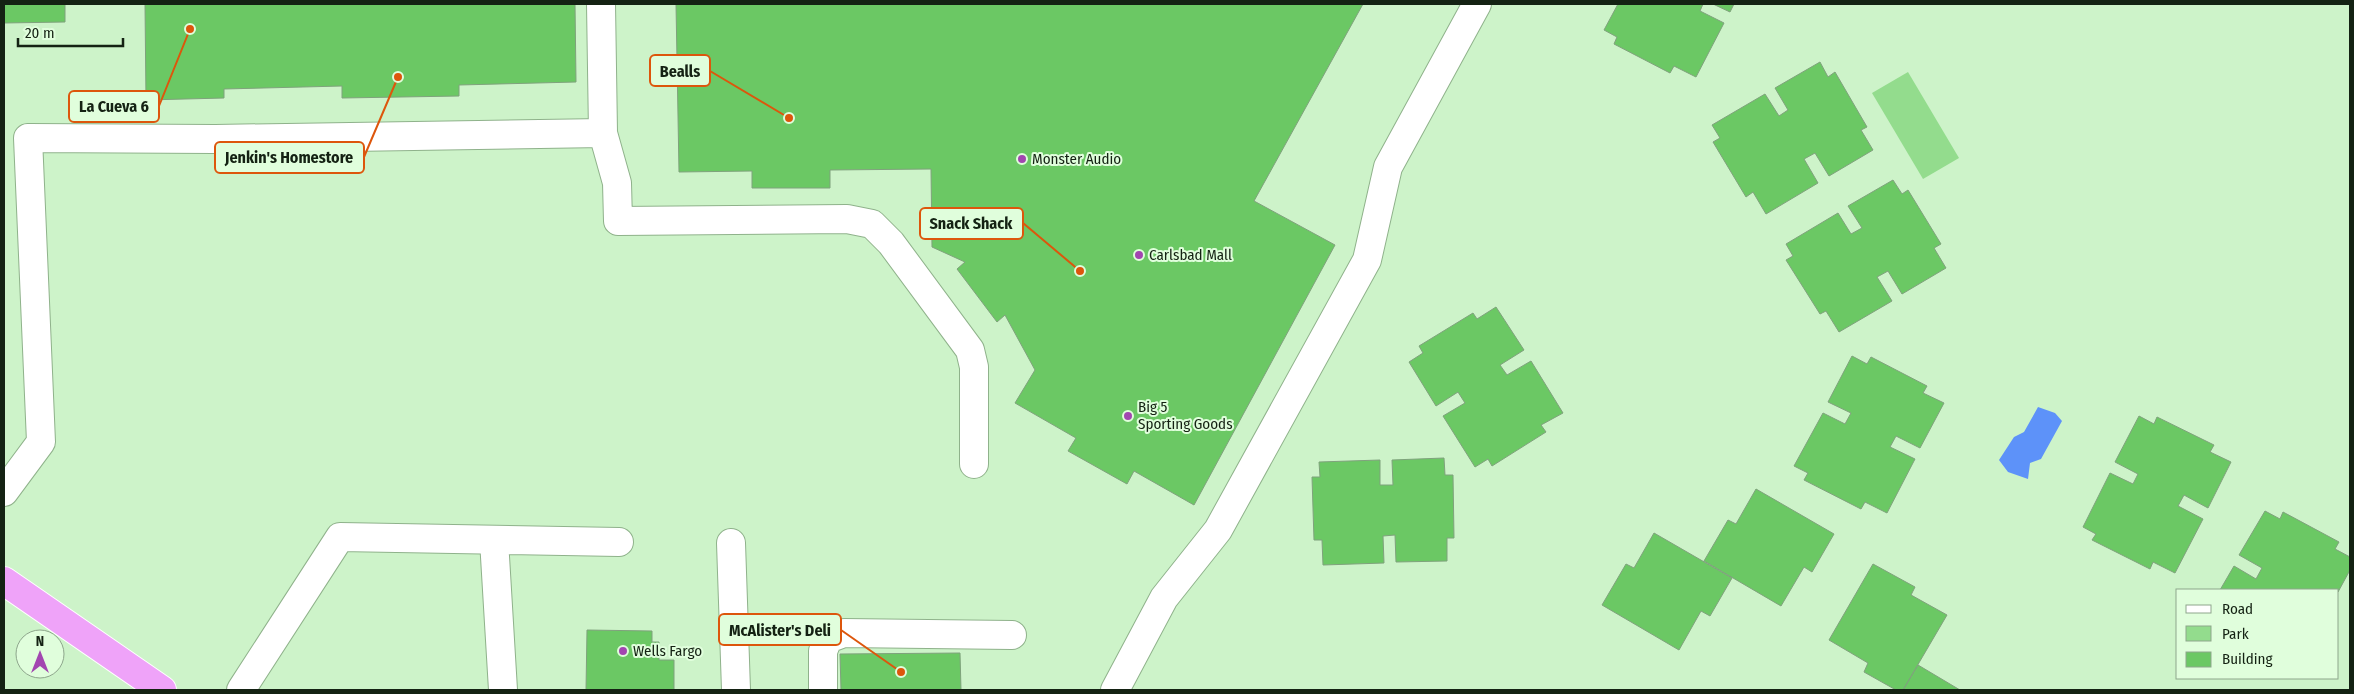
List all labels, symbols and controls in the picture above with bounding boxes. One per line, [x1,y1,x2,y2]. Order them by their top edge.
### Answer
scale bar [18,15,122,47]
text: 20 m [25,24,55,42]
callout: Bealls [650,55,710,86]
text: Bealls [660,62,700,81]
callout: La Cueva 6 [69,91,159,122]
text: La Cueva 6 [79,97,149,116]
callout: Jenkin's Homestore [215,142,364,173]
text: Jenkin's Homestore [224,148,353,167]
place label: Monster Audio [1032,150,1121,168]
marker: Monster Audio [1016,153,1028,165]
callout: Snack Shack [920,208,1023,239]
text: Snack Shack [930,214,1013,233]
place label: Carlsbad Mall [1149,246,1232,264]
marker: Carlsbad Mall [1133,249,1145,261]
place label: Big 5 Sporting Goods [1138,398,1233,433]
marker: Big 5 Sporting Goods [1122,410,1134,422]
legend [2176,589,2339,679]
text: Road [2222,600,2253,618]
callout: McAlister's Deli [719,614,841,645]
text: McAlister's Deli [729,621,831,640]
text: Park [2222,625,2249,643]
north arrow [15,629,65,679]
text: N [36,633,44,650]
place label: Wells Fargo [633,642,702,660]
marker: Wells Fargo [617,645,629,657]
text: Building [2222,650,2273,668]

